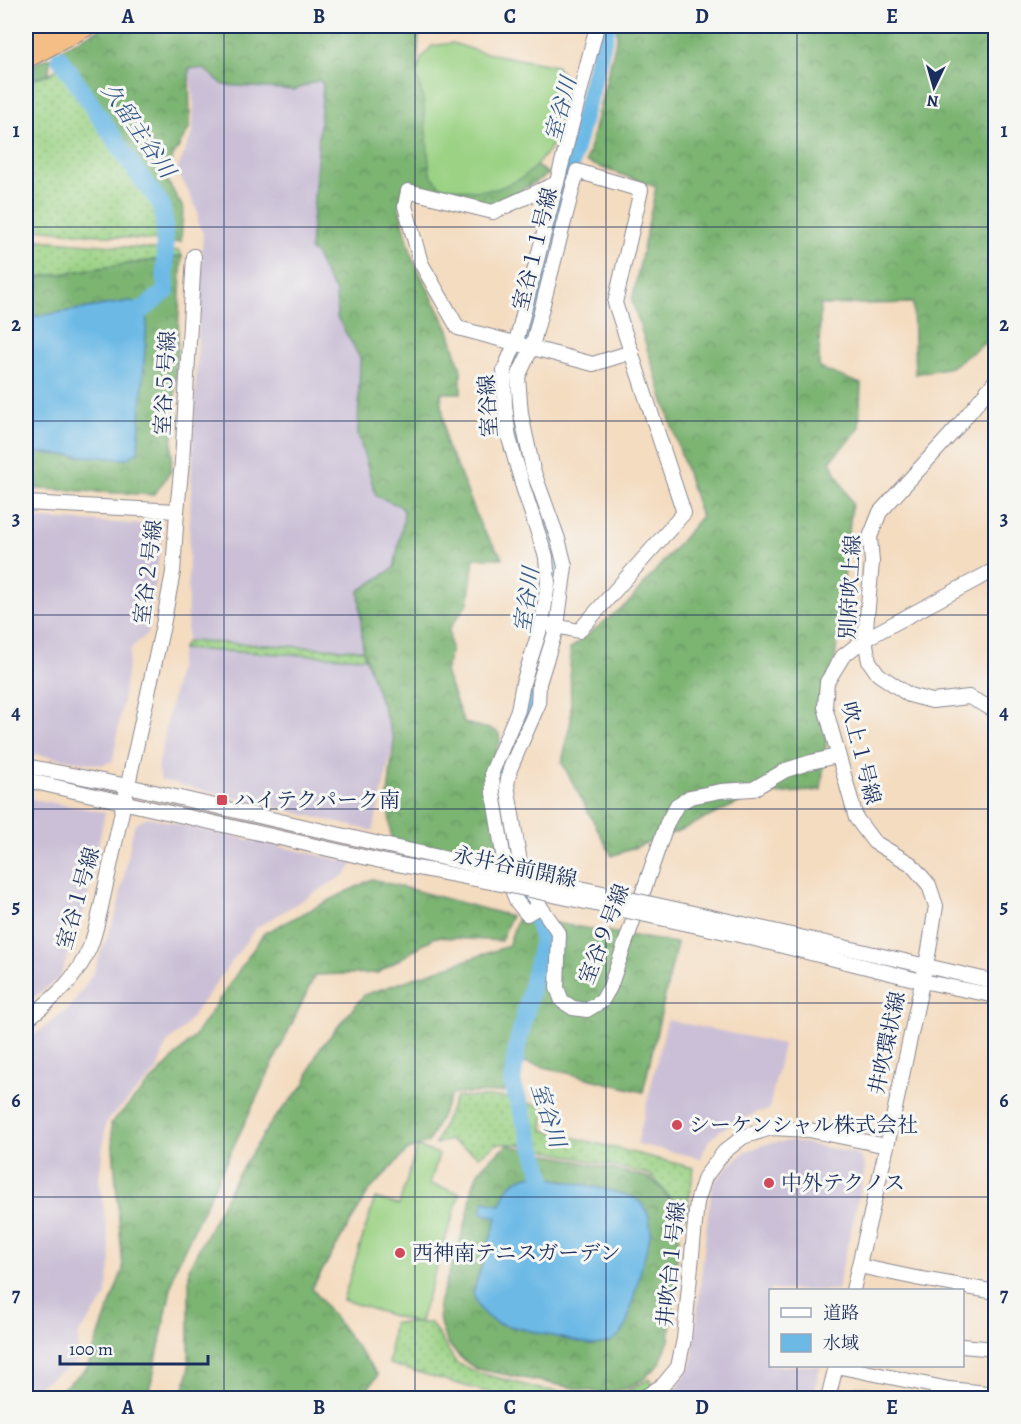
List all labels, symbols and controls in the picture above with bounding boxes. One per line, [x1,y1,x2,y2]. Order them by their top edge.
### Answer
text: A [121,3,135,30]
text: B [313,3,325,30]
text: C [504,3,516,30]
text: D [695,3,709,30]
text: E [886,3,898,30]
north arrow [904,57,964,117]
water label: 室谷川 [538,72,585,145]
water label: 久留主谷川 [94,77,183,186]
text: N [926,89,940,112]
text: 1 [12,117,20,144]
text: 1 [1000,117,1008,144]
street label: 室谷１１号線 [506,184,564,314]
text: 2 [11,311,21,338]
text: 2 [999,311,1009,338]
street label: 室谷５号線 [148,330,182,436]
street label: 室谷線 [472,374,504,438]
text: 3 [12,505,20,532]
text: 3 [1000,505,1008,532]
street label: 室谷２号線 [128,518,168,626]
street label: 別府吹上線 [833,534,867,640]
water label: 室谷川 [508,563,547,635]
text: 4 [11,699,21,726]
street label: 吹上１号線 [835,699,887,807]
text: 4 [999,699,1009,726]
place label: ハイテクパーク南 [234,786,400,814]
marker: ハイテクパーク南 [215,793,229,807]
street label: 永井谷前開線 [450,840,580,894]
street label: 室谷１号線 [50,844,106,952]
street label: 室谷９号線 [572,880,636,988]
text: 5 [12,893,20,920]
text: 5 [1000,893,1008,920]
street label: 井吹環状線 [862,989,912,1097]
water label: 室谷川 [524,1079,573,1153]
text: 6 [11,1087,21,1114]
text: 6 [999,1087,1009,1114]
place label: シーケンシャル株式会社 [689,1111,918,1139]
marker: シーケンシャル株式会社 [670,1118,684,1132]
place label: 中外テクノス [781,1169,905,1197]
marker: 中外テクノス [762,1176,776,1190]
street label: 井吹台１号線 [650,1200,692,1328]
place label: 西神南テニスガーデン [412,1239,621,1267]
marker: 西神南テニスガーデン [393,1246,407,1260]
text: 7 [12,1281,21,1308]
text: 7 [1000,1281,1009,1308]
legend [769,1289,964,1367]
text: 道路 [823,1301,859,1325]
scale bar [60,1328,208,1366]
text: 水域 [823,1331,859,1355]
text: 100 m [69,1337,113,1361]
text: A [121,1394,135,1421]
text: B [313,1394,325,1421]
text: C [504,1394,516,1421]
text: D [695,1394,709,1421]
text: E [886,1394,898,1421]

